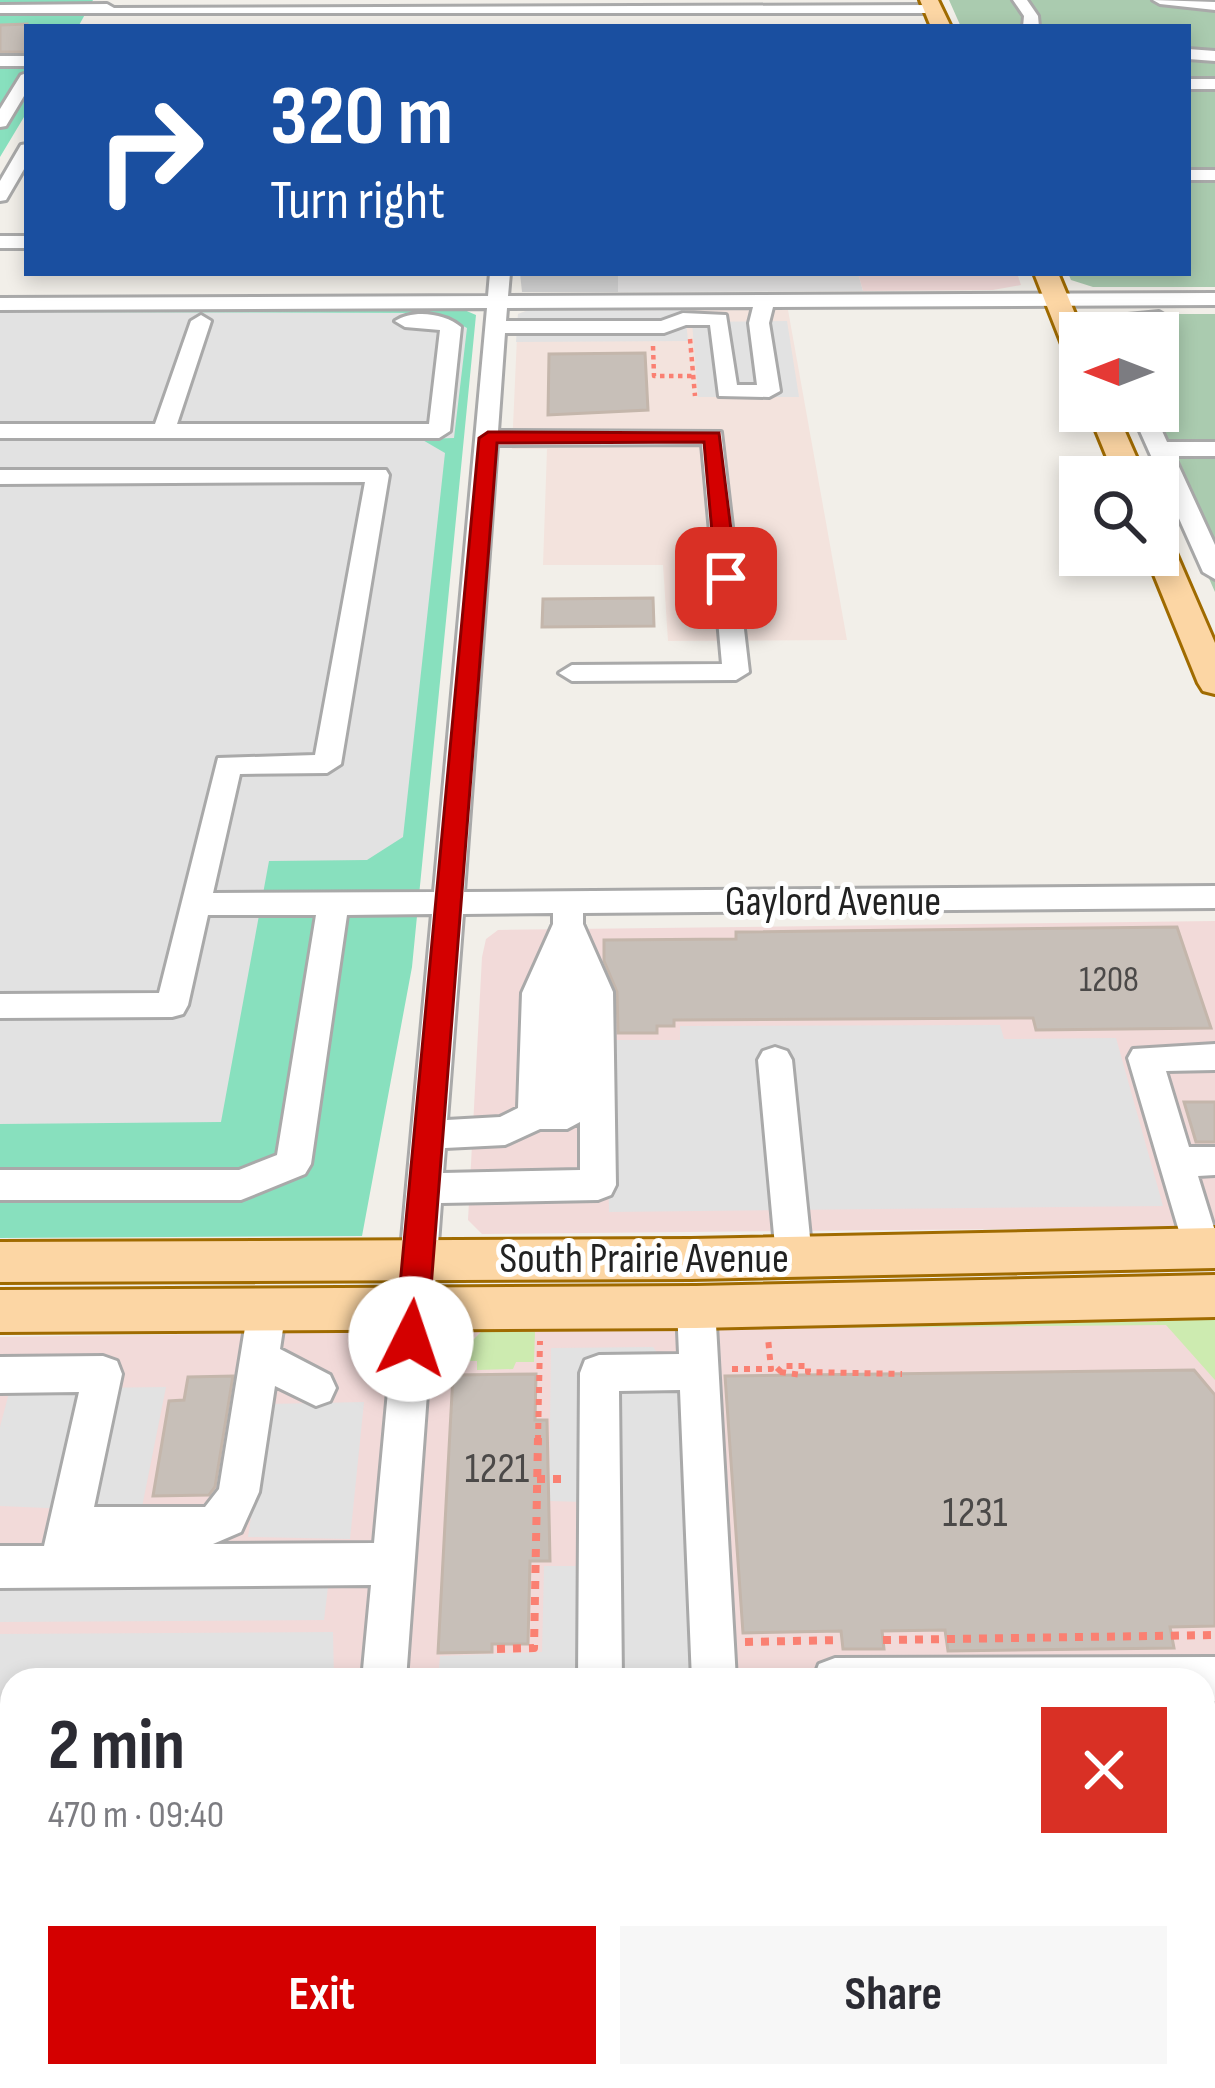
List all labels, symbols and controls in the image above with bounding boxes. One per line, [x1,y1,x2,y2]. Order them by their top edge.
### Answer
text: 320 m [270,67,453,168]
icon: right [72,72,228,228]
text: Turn right [270,169,445,234]
north arrow [1059,312,1179,432]
map controls [1059,312,1179,576]
button: search [1059,456,1179,576]
pin [675,527,777,629]
icon: arrive [693,545,759,611]
street label: Gaylord Avenue [725,877,941,928]
house number: 1208 [1079,959,1139,1002]
street label: South Prairie Avenue [499,1234,789,1285]
position arrow [348,1276,474,1402]
house number: 1221 [465,1444,530,1495]
house number: 1231 [943,1488,1008,1539]
text: 2 min [48,1703,185,1790]
button: close [1041,1707,1167,1833]
text: 470 m · 09:40 [48,1792,224,1839]
button: Exit [48,1926,596,2064]
button: Share [620,1926,1167,2064]

